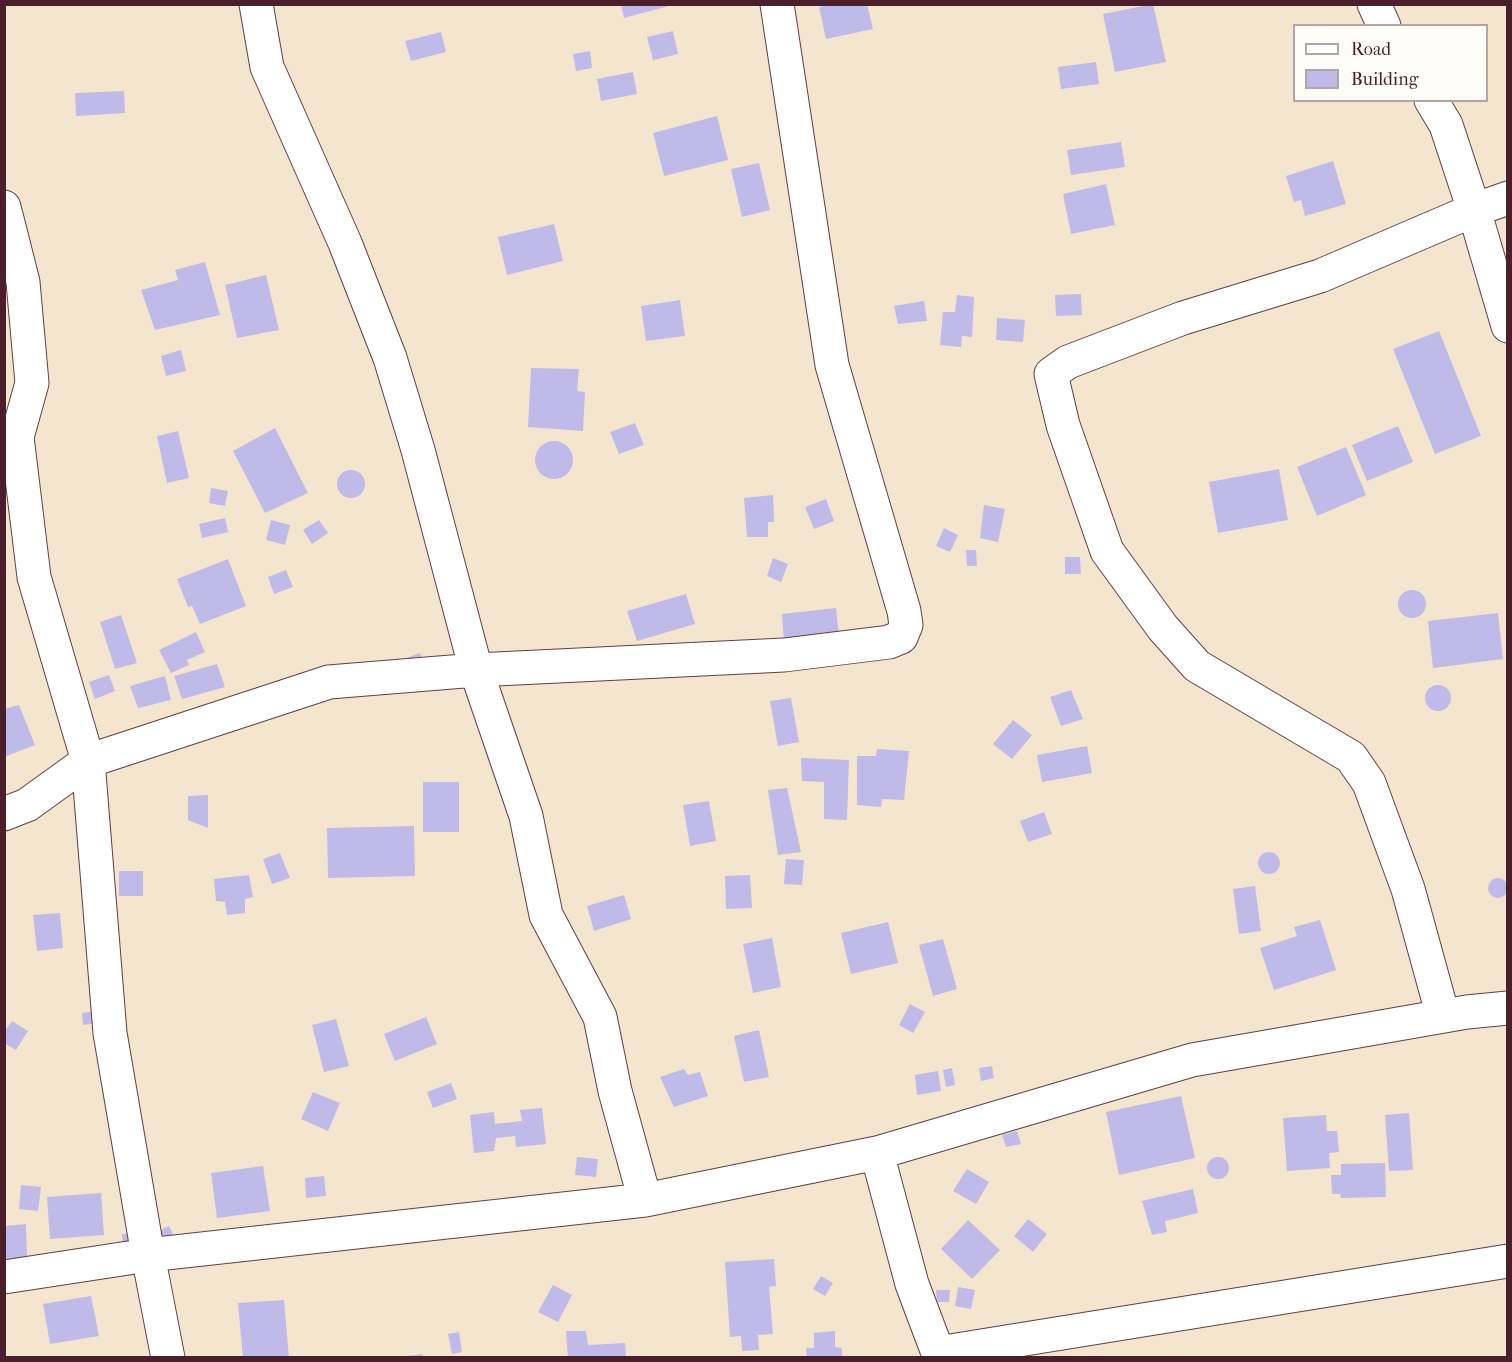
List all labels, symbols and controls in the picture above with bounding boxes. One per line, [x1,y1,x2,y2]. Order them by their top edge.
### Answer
legend [1293,24,1488,102]
text: Road [1351,39,1391,60]
text: Building [1351,69,1418,90]

